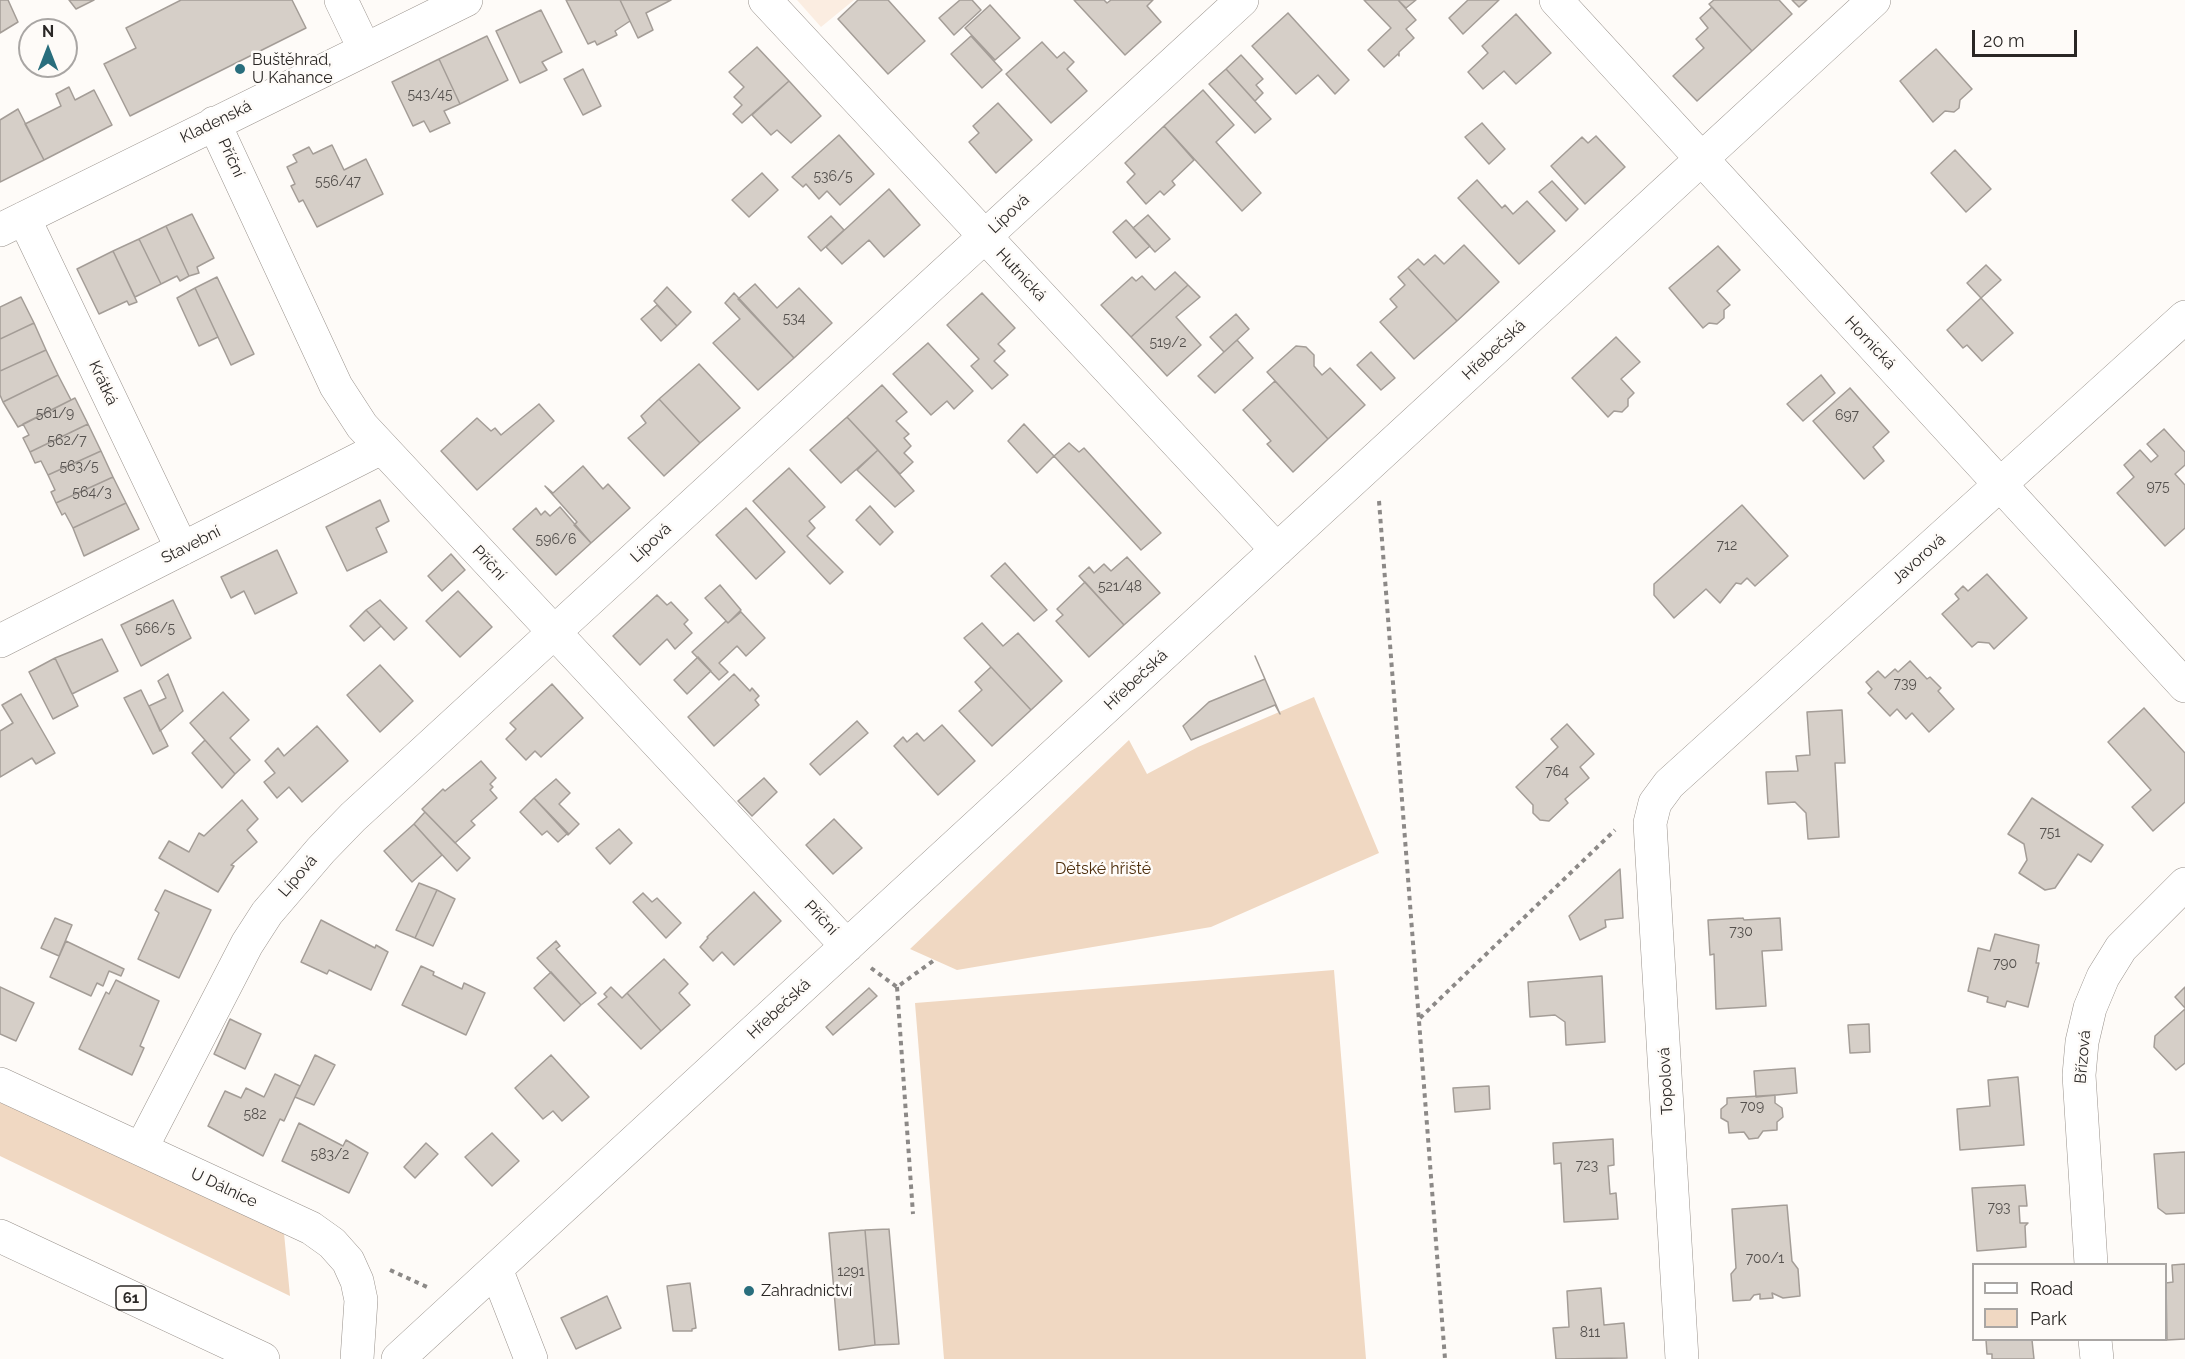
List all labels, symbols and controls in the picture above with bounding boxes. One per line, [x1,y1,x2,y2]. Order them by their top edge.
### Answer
north arrow [18,18,78,78]
scale bar [1975,18,2080,56]
text: N [42,22,54,41]
text: 20 m [1983,30,2025,51]
place label: Buštěhrad, U Kahance [252,50,333,88]
marker: Buštěhrad, U Kahance [233,62,247,76]
house number: 543/45 [407,87,453,103]
street label: Kladenská [177,97,255,147]
street label: Příční [214,136,248,180]
house number: 536/5 [813,169,853,185]
house number: 556/47 [315,174,361,190]
street label: Lípová [985,190,1033,238]
street label: Hutnická [992,245,1050,305]
house number: 534 [783,311,805,327]
street label: Hornická [1841,312,1899,374]
street label: Hřebečská [1458,316,1530,384]
house number: 519/2 [1149,335,1187,351]
street label: Krátká [84,358,122,408]
house number: 561/9 [36,406,74,422]
house number: 697 [1835,408,1859,424]
house number: 562/7 [47,433,87,449]
house number: 563/5 [59,459,99,475]
house number: 975 [2146,479,2170,495]
house number: 564/3 [72,485,112,501]
street label: Lípová [627,519,675,567]
street label: Stavební [158,522,224,568]
street label: Javorová [1888,530,1950,588]
house number: 596/6 [536,532,576,548]
house number: 712 [1717,538,1737,554]
street label: Příční [468,542,510,584]
house number: 521/48 [1098,579,1142,595]
house number: 566/5 [135,621,175,637]
street label: Hřebečská [1100,646,1172,714]
house number: 739 [1893,676,1917,692]
house number: 764 [1545,764,1569,780]
house number: 751 [2040,825,2060,841]
street label: Lípová [275,851,321,901]
park label: Dětské hřiště [1055,859,1151,879]
street label: Příční [800,897,842,939]
house number: 730 [1729,924,1753,940]
house number: 790 [1993,956,2017,972]
street label: Hřebečská [743,975,815,1043]
street label: Břízová [2071,1029,2095,1085]
street label: Topolová [1655,1047,1677,1115]
house number: 709 [1740,1099,1764,1115]
house number: 582 [243,1107,267,1123]
house number: 583/2 [311,1147,349,1163]
house number: 723 [1576,1158,1598,1174]
street label: U Dálnice [188,1164,260,1212]
house number: 793 [1987,1200,2011,1216]
house number: 700/1 [1746,1251,1784,1267]
legend [1972,1263,2167,1341]
house number: 1291 [837,1264,865,1280]
text: Road [2030,1278,2073,1299]
place label: Zahradnictví [761,1281,852,1301]
marker: Zahradnictví [742,1284,756,1298]
road number: 61 [116,1286,146,1310]
text: Park [2030,1308,2067,1329]
house number: 811 [1580,1325,1600,1341]

